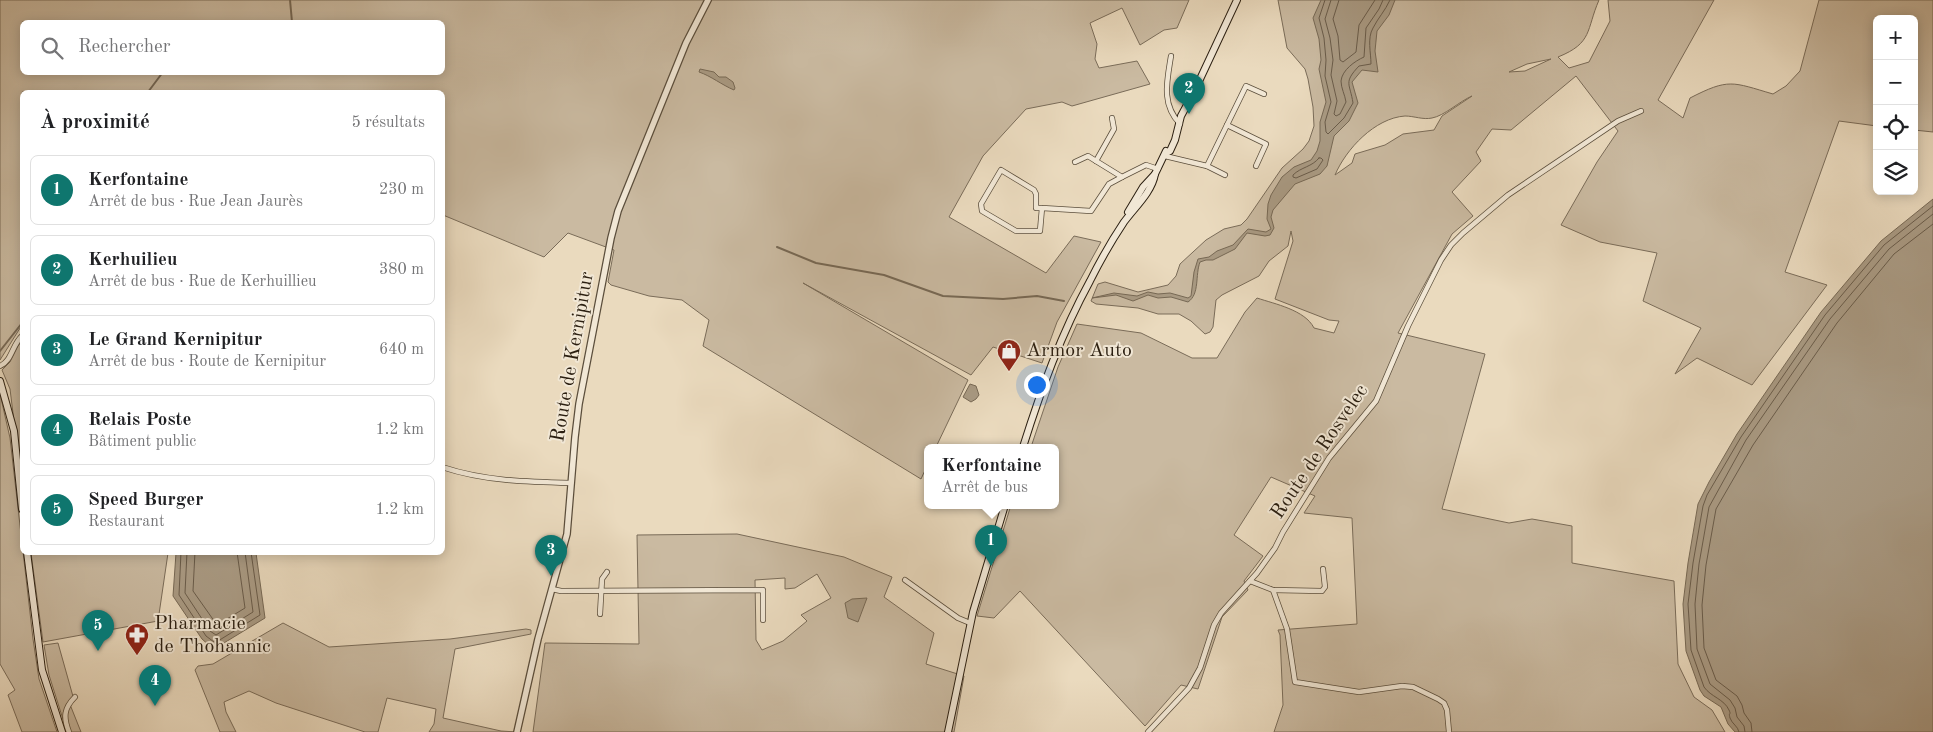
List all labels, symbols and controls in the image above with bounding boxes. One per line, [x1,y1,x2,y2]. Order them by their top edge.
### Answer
map controls [1873,15,1918,195]
button: + [1873,15,1918,60]
search box [20,20,445,75]
icon: search [38,34,66,62]
text: Rechercher [78,38,171,57]
button: − [1873,60,1918,105]
pin: 2 [1173,73,1205,114]
button: locate [1873,105,1918,150]
text: À proximité [40,112,150,133]
text: 5 résultats [351,115,425,131]
button: layers [1873,150,1918,195]
text: Kerfontaine [88,171,188,190]
text: 1 [52,182,62,198]
text: 230 m [379,182,424,198]
text: Arrêt de bus · Rue Jean Jaurès [88,194,303,210]
text: Kerhuilieu [88,251,177,270]
text: 2 [52,262,62,278]
text: 380 m [379,262,424,278]
street label: Route de Kernipitur [548,270,598,444]
text: Arrêt de bus · Rue de Kerhuillieu [88,274,317,290]
text: Le Grand Kernipitur [88,331,262,350]
shop icon: Armor Auto [996,338,1022,372]
place label: Armor Auto [1026,341,1132,361]
text: 3 [52,342,62,358]
text: 640 m [379,342,424,358]
text: Arrêt de bus · Route de Kernipitur [88,354,326,370]
your location [1024,372,1050,398]
street label: Route de Rosvelec [1268,381,1372,523]
text: Relais Poste [88,411,191,430]
text: 4 [52,422,62,438]
text: 1.2 km [375,422,424,438]
text: Bâtiment public [88,434,196,450]
popup [924,444,1059,509]
text: Kerfontaine [941,457,1042,476]
text: Arrêt de bus [941,480,1028,496]
text: Speed Burger [88,491,204,510]
text: 5 [52,502,62,518]
text: 1.2 km [375,502,424,518]
text: Restaurant [88,514,165,530]
pin: 1 [975,525,1007,566]
pin: 3 [535,535,567,576]
pin: 5 [82,610,114,651]
place label: Pharmacie de Thohannic [154,614,271,657]
pharmacy icon: Pharmacie de Thohannic [124,622,150,656]
pin: 4 [139,665,171,706]

